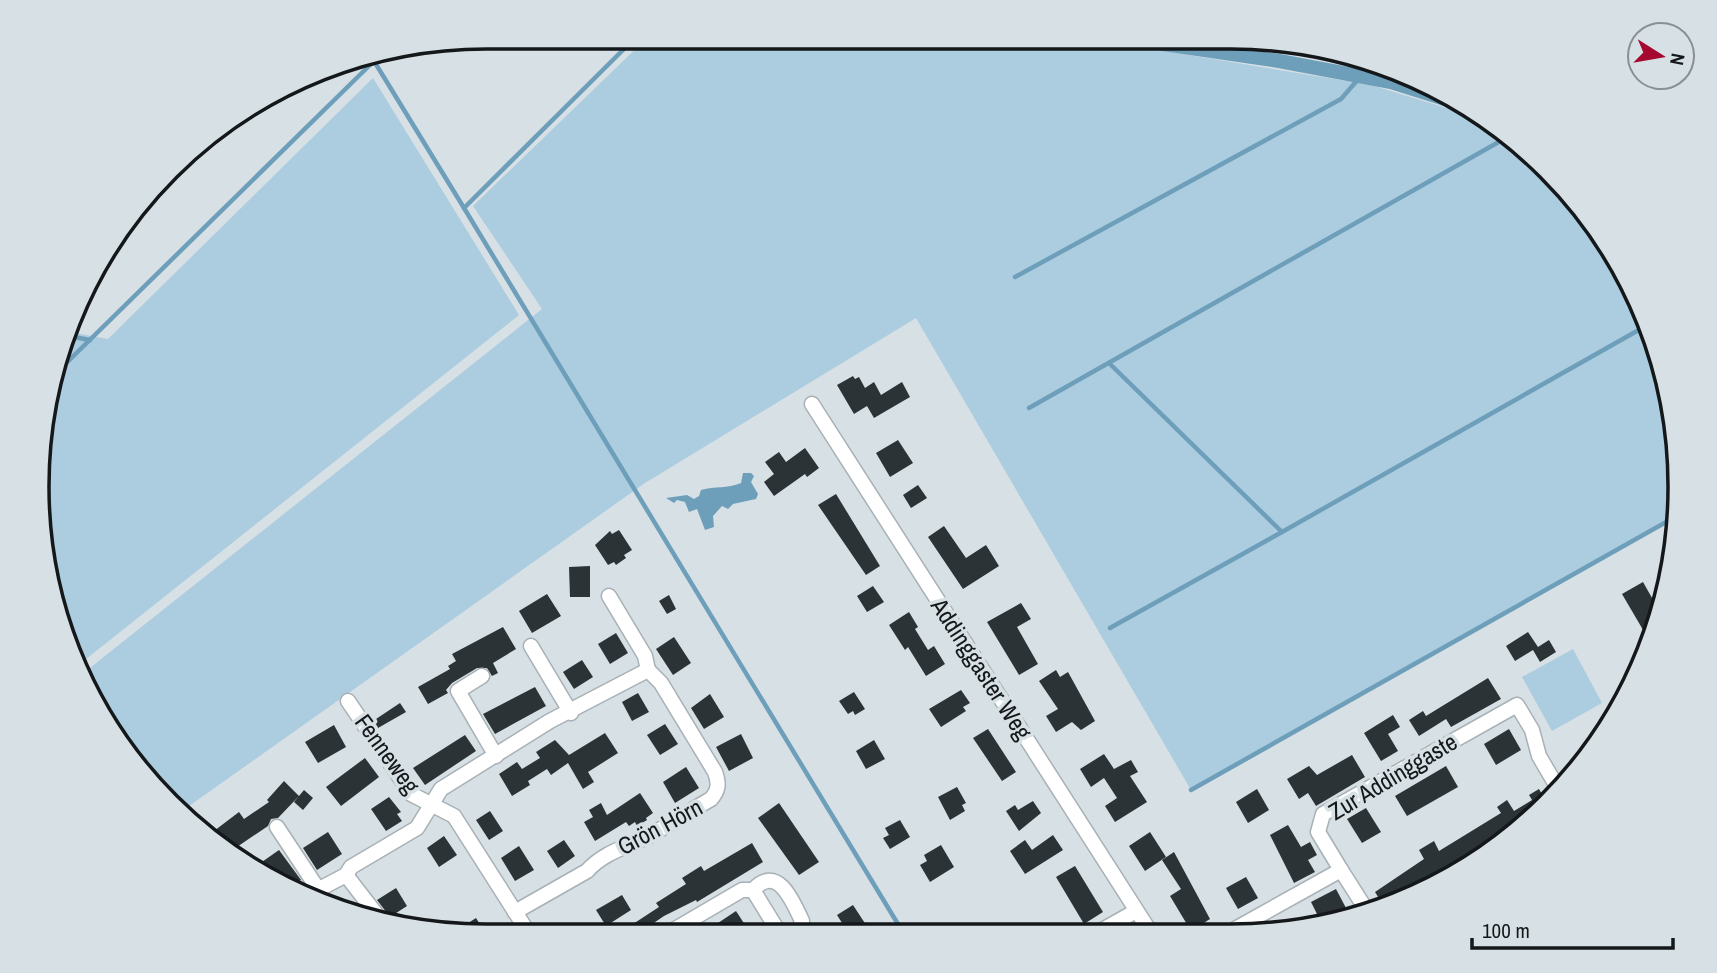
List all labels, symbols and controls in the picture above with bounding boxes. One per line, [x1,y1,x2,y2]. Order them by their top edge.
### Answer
north arrow [1626,21,1696,91]
text: N [1664,51,1692,67]
street label: Addinggaster Weg [924,591,1040,745]
street label: Fenneweg [348,707,428,800]
street label: Zur Addinggaste [1322,725,1463,827]
street label: Grön Hörn [611,790,708,862]
scale bar [1472,906,1673,950]
text: 100 m [1482,916,1530,945]

